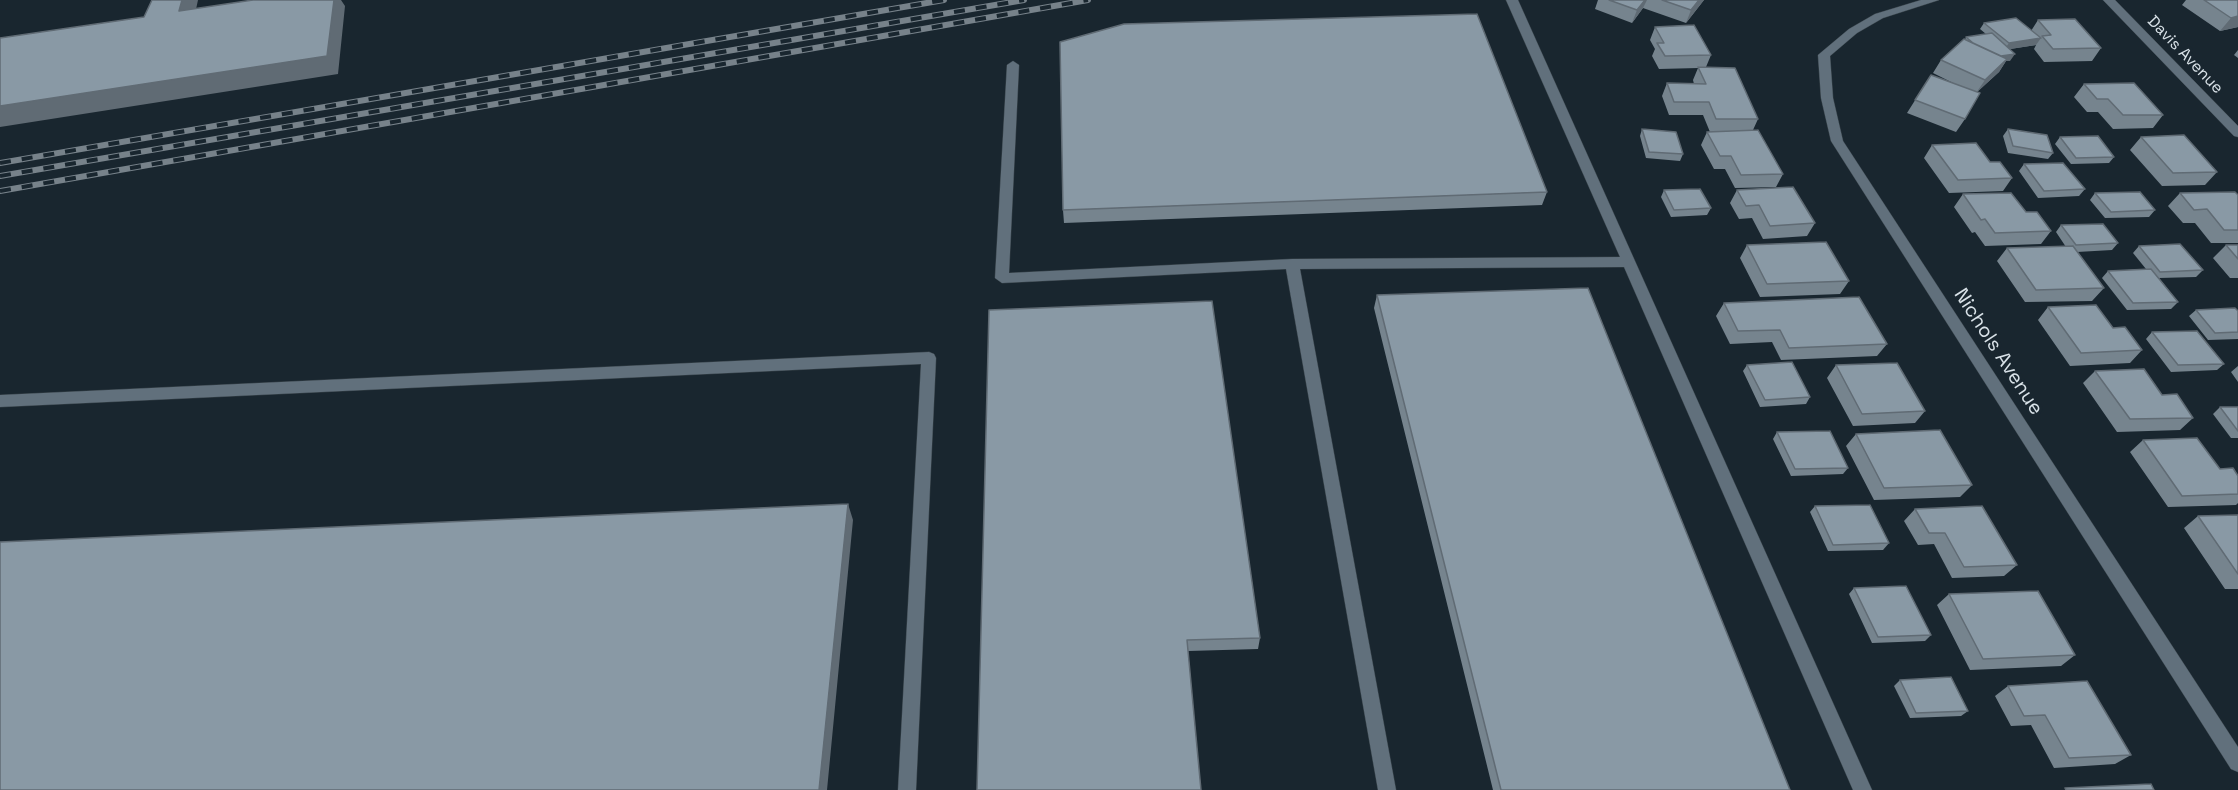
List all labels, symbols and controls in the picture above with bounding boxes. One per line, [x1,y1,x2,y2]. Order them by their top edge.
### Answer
street label: Davis Avenue [2143,12,2227,98]
street label: Nichols Avenue [1948,284,2048,420]

